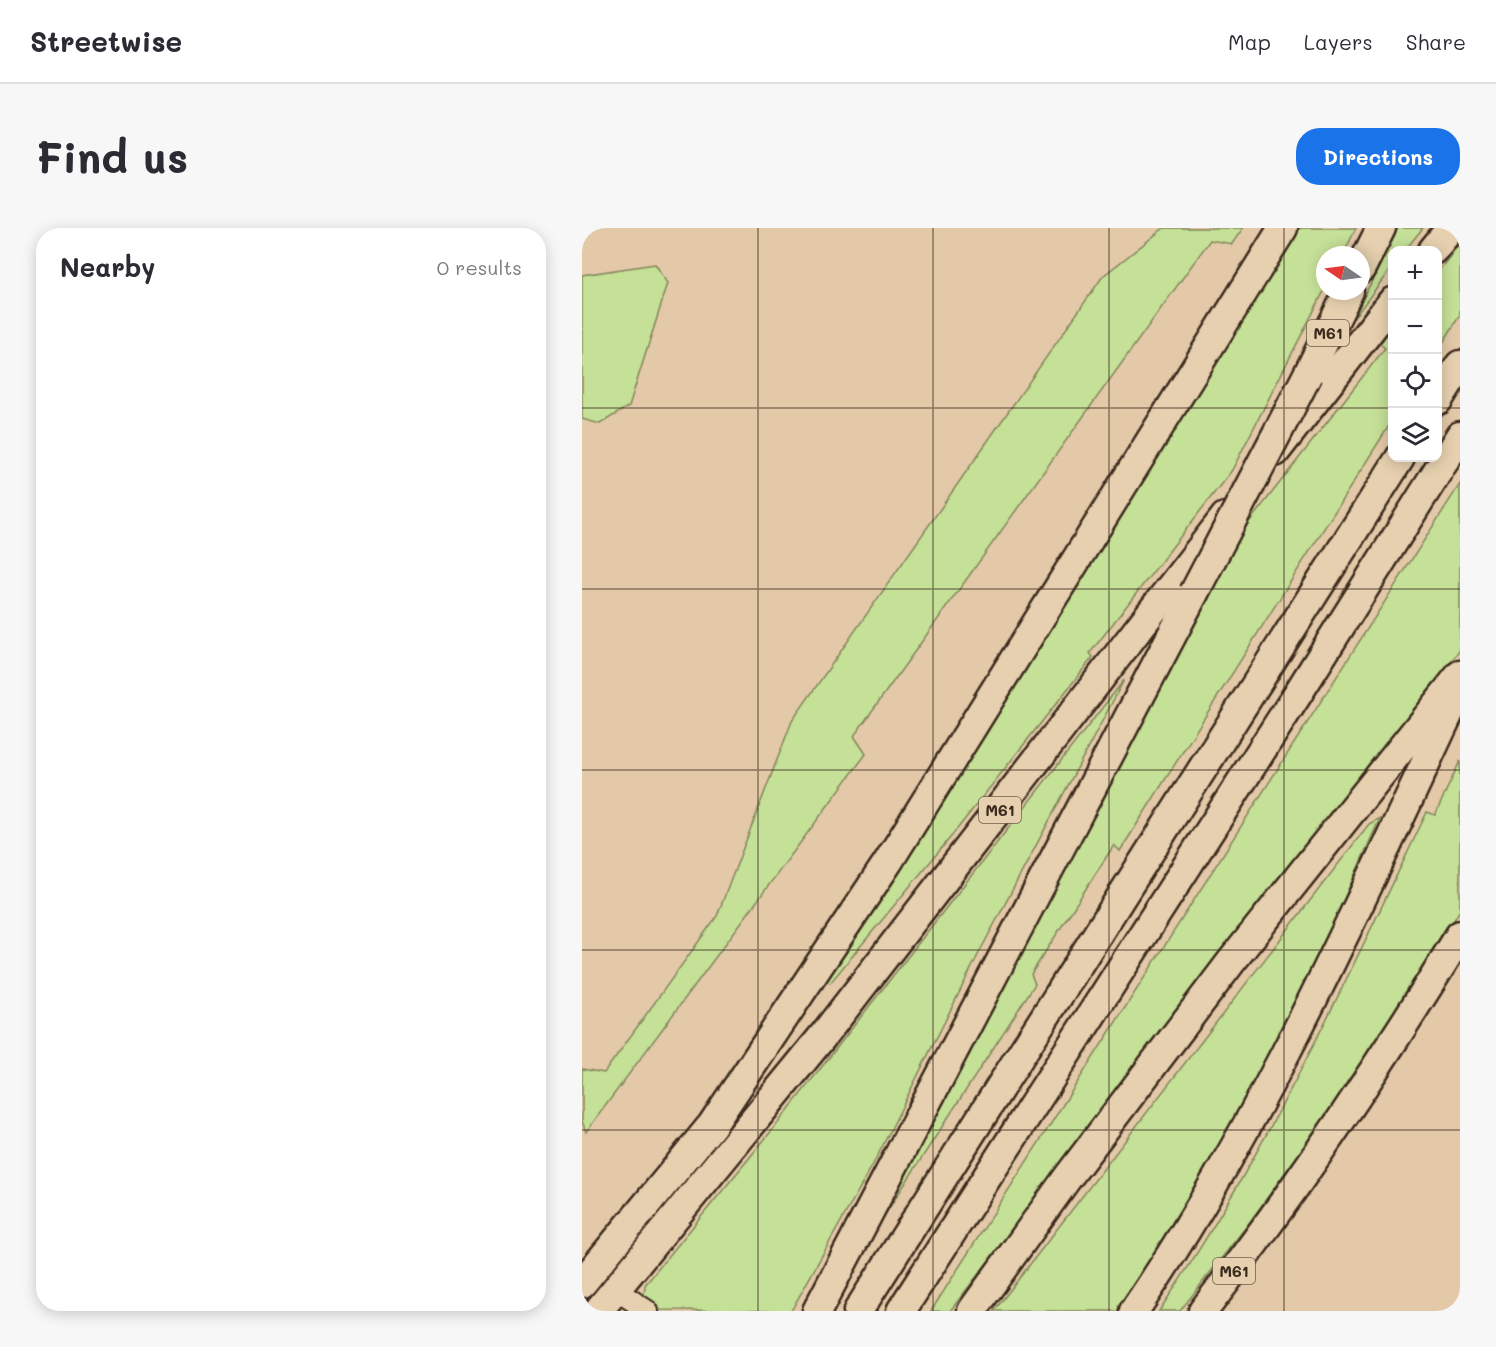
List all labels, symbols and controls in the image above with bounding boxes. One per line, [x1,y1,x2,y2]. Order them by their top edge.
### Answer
text: Streetwise [30,23,182,59]
text: Map [1228,28,1271,55]
text: Layers [1304,28,1373,55]
text: Share [1406,28,1466,55]
button: Directions [1296,128,1460,185]
text: Find us [36,129,188,184]
north arrow [1316,246,1370,300]
map controls [1388,246,1442,462]
button: + [1388,246,1442,300]
text: Nearby [60,250,155,284]
text: 0 results [437,254,522,280]
button: − [1388,300,1442,354]
road number: M61 [1307,320,1349,346]
button: locate [1388,354,1442,408]
button: layers [1388,408,1442,462]
road number: M61 [979,797,1021,823]
road number: M61 [1213,1258,1255,1284]

